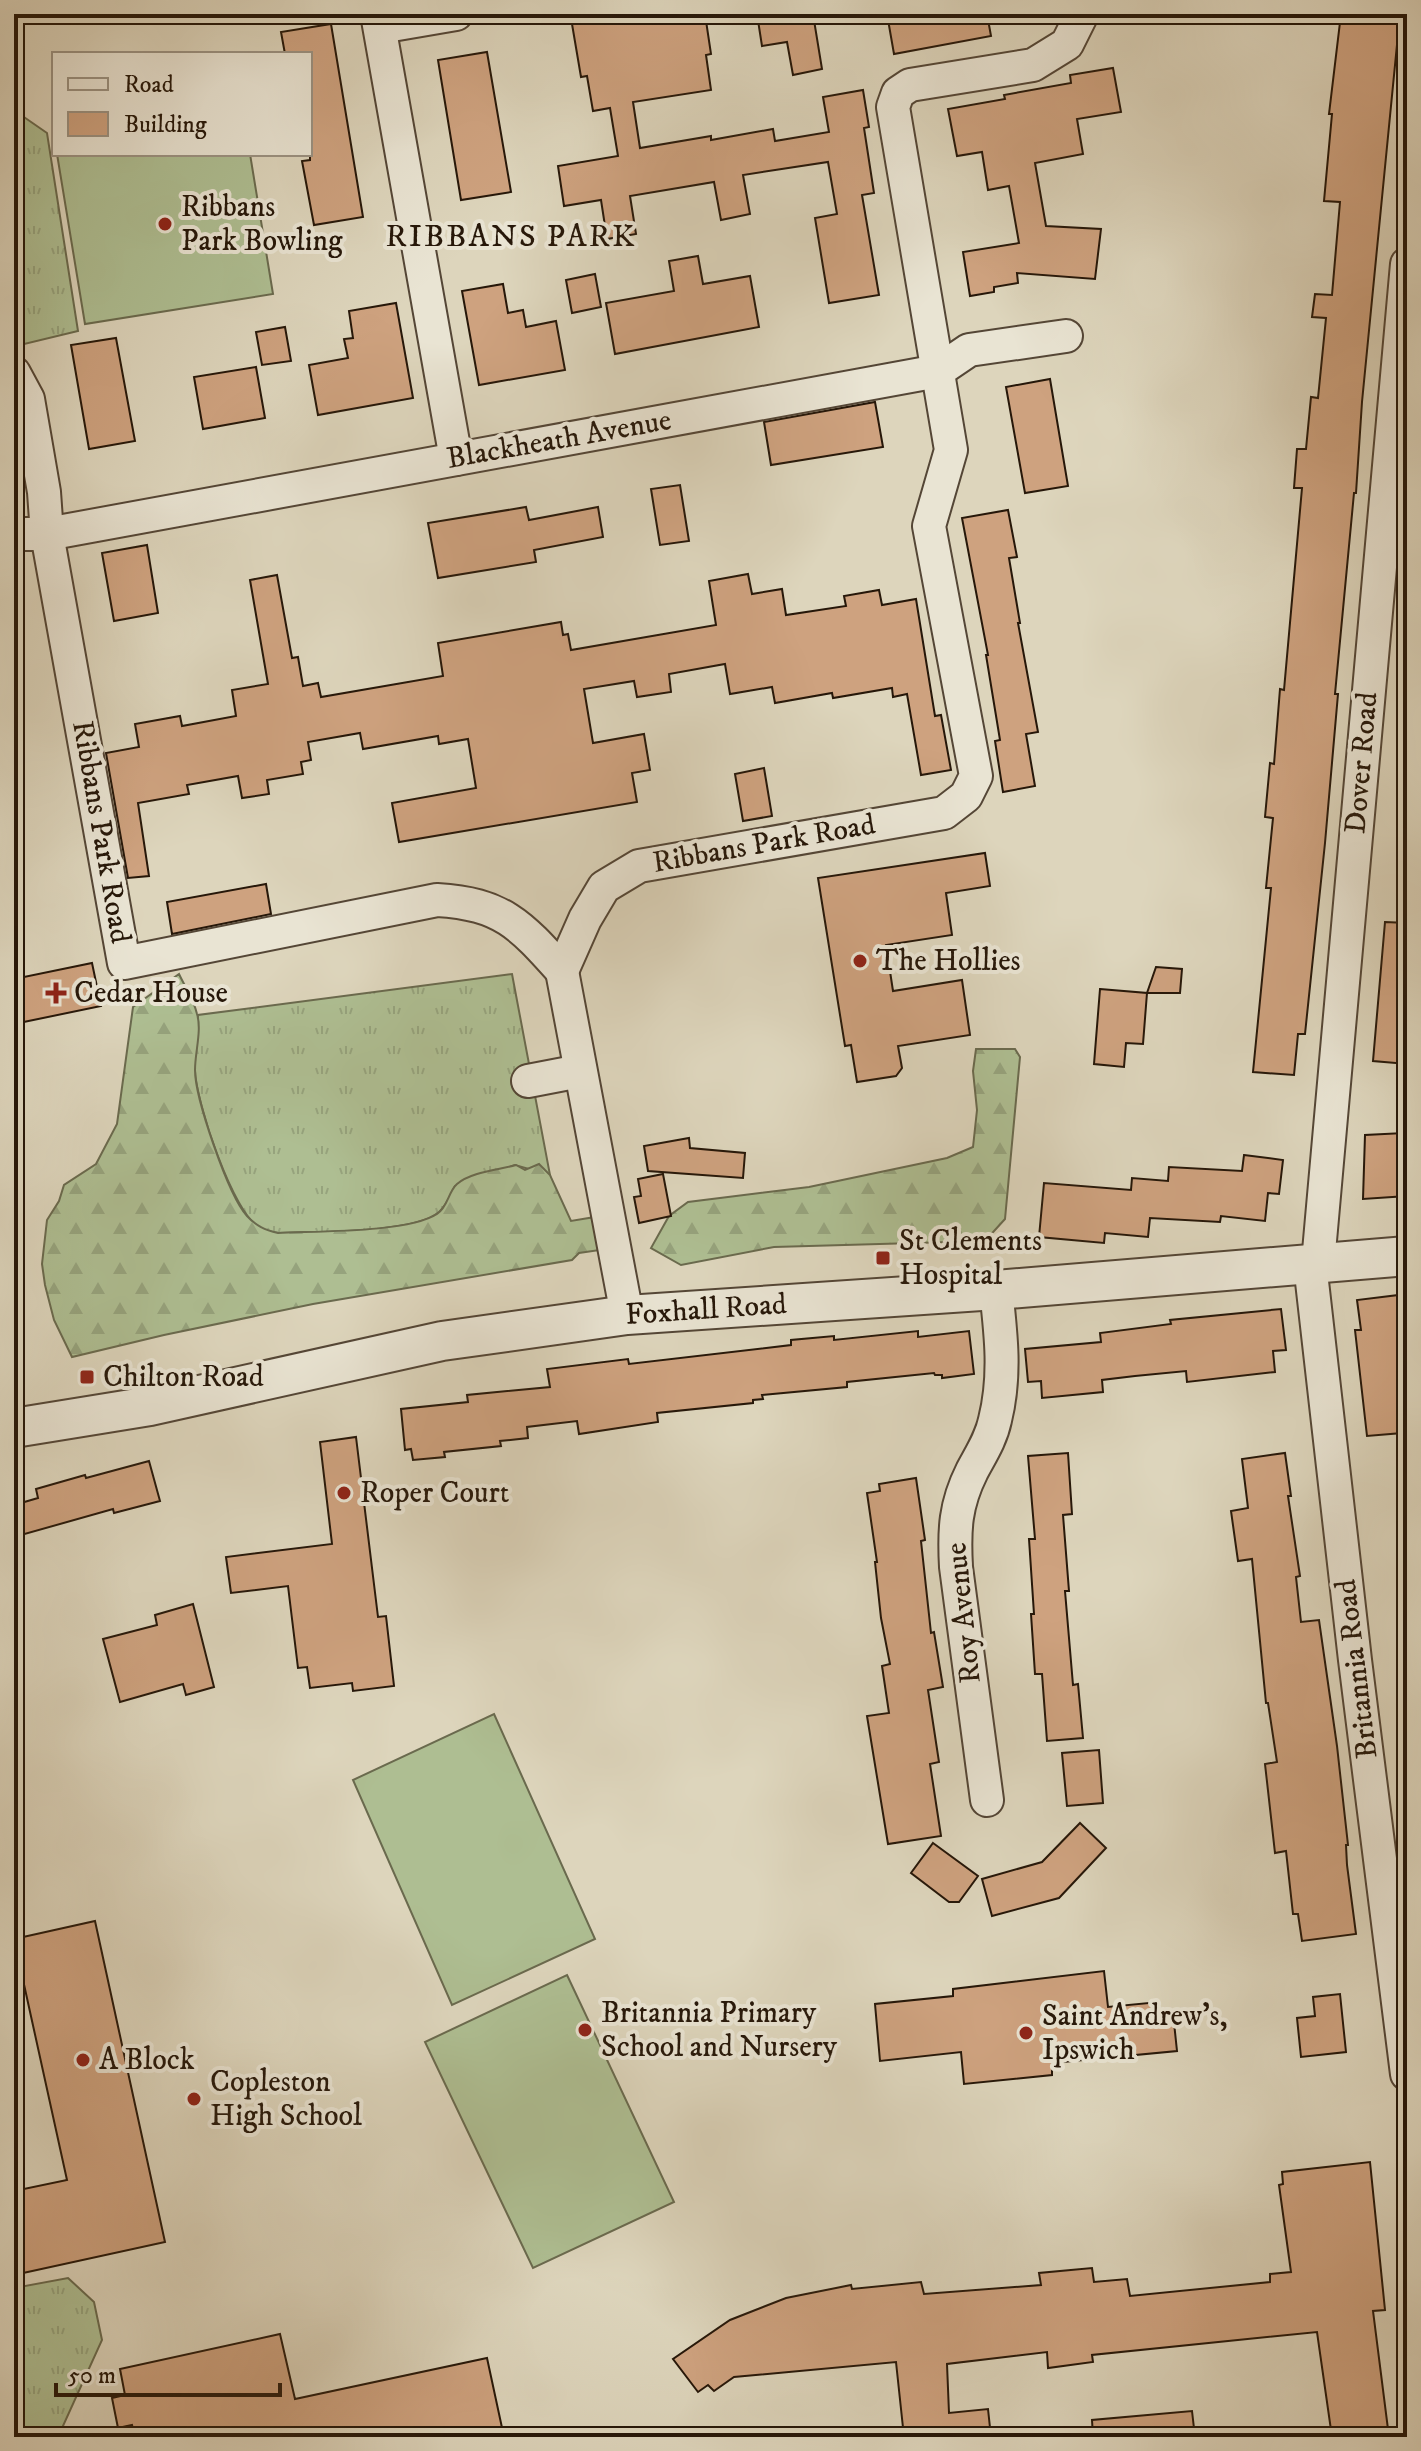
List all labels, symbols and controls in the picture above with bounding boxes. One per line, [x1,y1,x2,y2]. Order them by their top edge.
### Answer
legend [52,52,312,156]
text: Road [124,70,174,100]
text: Building [124,110,207,140]
place label: Ribbans Park Bowling [181,189,343,260]
marker: Ribbans Park Bowling [156,215,174,233]
district label: RIBBANS PARK [386,217,636,257]
street label: Blackheath Avenue [444,402,674,478]
street label: Dover Road [1337,691,1387,835]
street label: Ribbans Park Road [63,718,139,946]
street label: Ribbans Park Road [650,806,878,882]
place label: The Hollies [876,943,1021,980]
marker: The Hollies [851,952,869,970]
place label: Cedar House [74,975,228,1012]
marker: Cedar House [45,982,67,1004]
place label: St Clements Hospital [899,1223,1042,1294]
marker: St Clements Hospital [874,1249,892,1267]
street label: Foxhall Road [624,1286,788,1334]
place label: Chilton Road [103,1359,264,1396]
marker: Chilton Road [78,1368,96,1386]
place label: Roper Court [360,1475,509,1512]
marker: Roper Court [335,1484,353,1502]
street label: Roy Avenue [938,1541,990,1685]
street label: Britannia Road [1328,1577,1386,1761]
place label: Britannia Primary School and Nursery [601,1995,838,2066]
place label: Saint Andrew's, Ipswich [1042,1998,1228,2069]
marker: Britannia Primary School and Nursery [576,2021,594,2039]
marker: Saint Andrew's, Ipswich [1017,2024,1035,2042]
place label: A Block [99,2042,195,2079]
marker: A Block [74,2051,92,2069]
place label: Copleston High School [210,2064,362,2135]
marker: Copleston High School [185,2090,203,2108]
scale bar [56,2347,280,2397]
text: 50 m [68,2361,116,2391]

